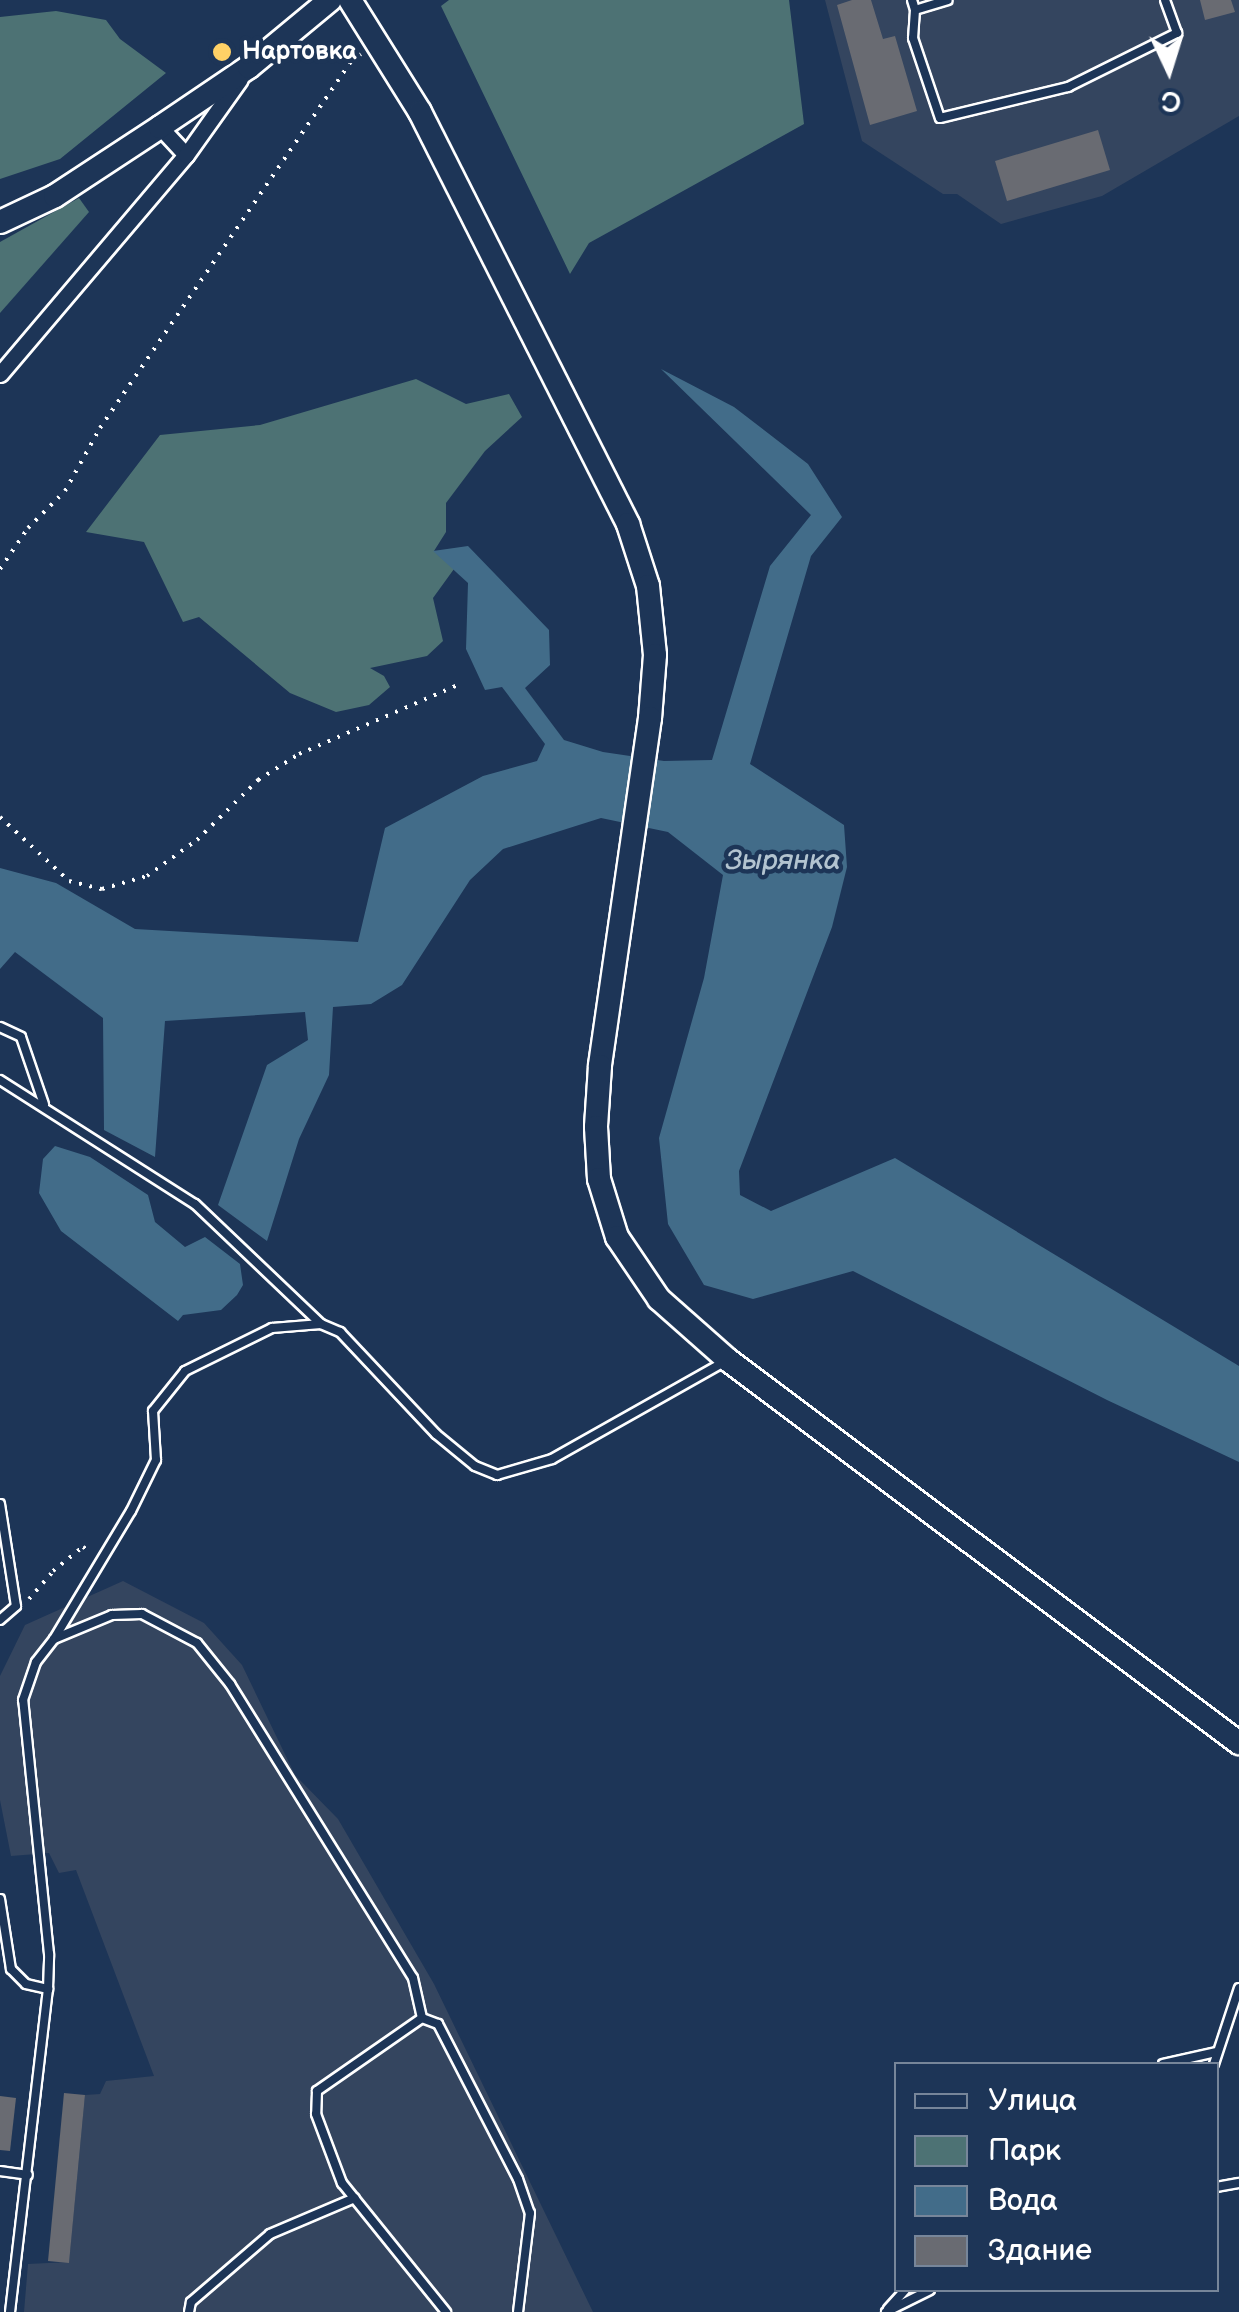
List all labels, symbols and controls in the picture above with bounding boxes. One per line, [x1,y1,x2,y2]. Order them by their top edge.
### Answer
north arrow [1119,20,1219,120]
place label: Нартовка [242,37,356,67]
marker: Нартовка [211,41,233,63]
text: С [1160,83,1182,118]
water label: Зырянка [725,844,841,878]
legend [894,2062,1219,2292]
text: Улица [988,2083,1077,2119]
text: Парк [988,2133,1061,2169]
text: Вода [988,2183,1058,2219]
text: Здание [988,2233,1092,2269]

